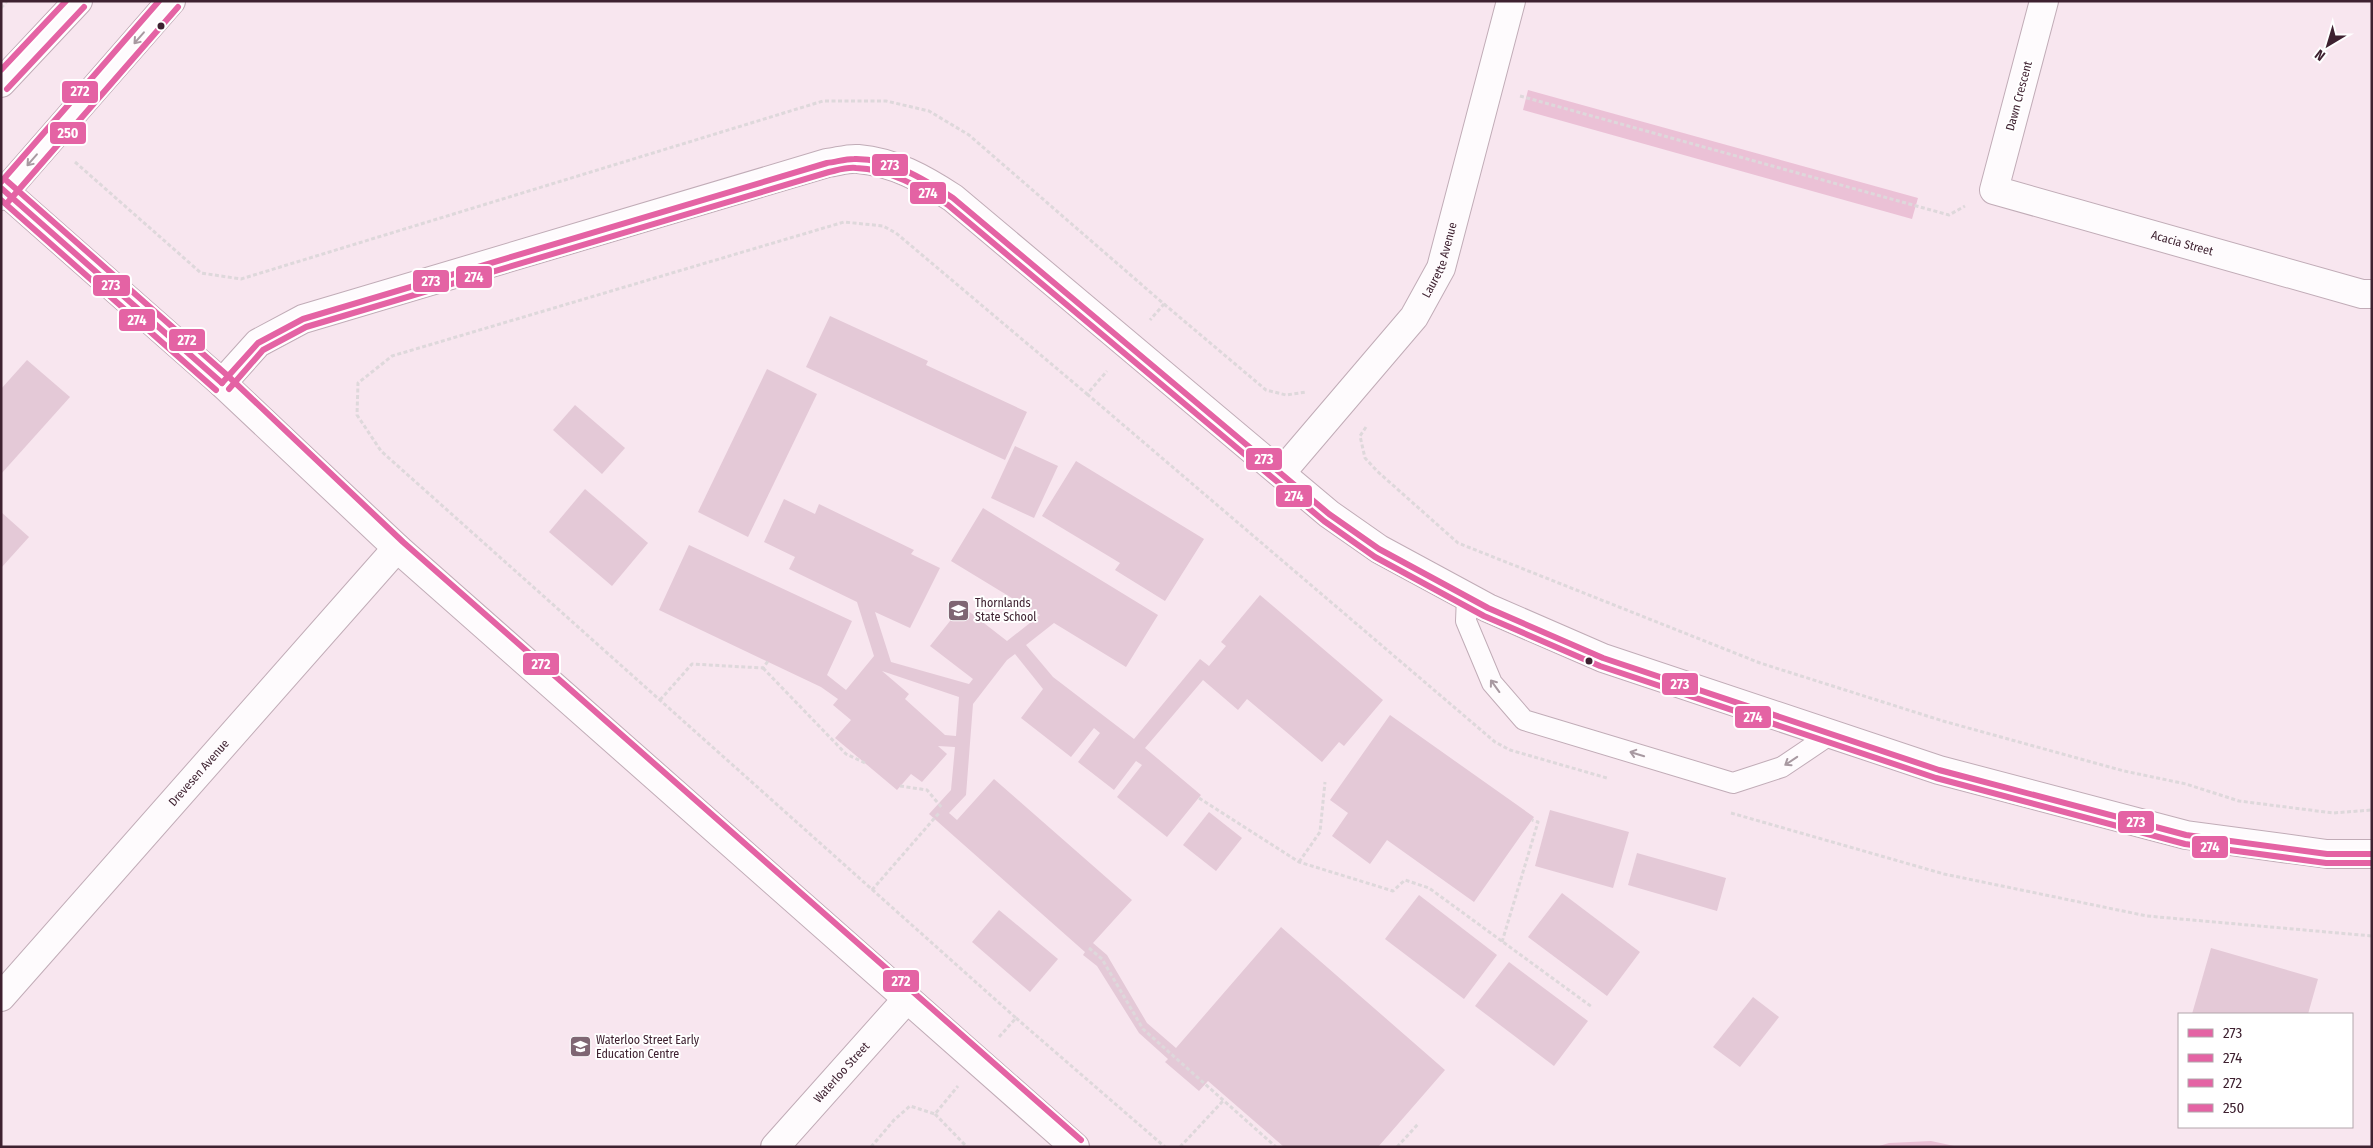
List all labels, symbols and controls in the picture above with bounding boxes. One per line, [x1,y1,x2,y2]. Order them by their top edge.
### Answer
north arrow [2303,20,2353,70]
unlabelled marker [156,21,166,31]
one-way arrow [134,31,145,44]
text: N [2312,46,2329,64]
street label: Dawn Crescent [2003,60,2035,132]
line badge: 272 [61,80,99,104]
text: 272 [70,83,90,100]
line badge: 250 [49,121,87,145]
text: 250 [57,125,79,142]
line badge: 273 [871,153,909,177]
one-way arrow [27,154,38,167]
text: 273 [880,157,900,174]
line badge: 274 [909,181,947,205]
text: 274 [917,185,938,202]
street label: Laurette Avenue [1419,221,1460,300]
street label: Acacia Street [2150,228,2215,259]
line badge: 274 [455,265,493,289]
line badge: 273 [412,269,450,293]
text: 274 [463,269,484,286]
text: 273 [421,273,441,290]
line badge: 273 [92,274,131,297]
text: 273 [101,277,121,294]
line badge: 274 [118,308,156,332]
text: 274 [126,312,147,329]
line badge: 272 [168,328,206,352]
text: 272 [177,332,197,349]
line badge: 273 [1245,447,1283,471]
text: 273 [1254,451,1274,468]
line badge: 274 [1275,484,1313,508]
text: 274 [1283,488,1304,505]
place label: Thornlands State School [975,596,1036,624]
school or university icon: Thornlands State School [947,598,971,622]
line badge: 272 [522,652,560,676]
text: 272 [531,656,551,673]
unlabelled marker [1584,656,1594,666]
line badge: 273 [1661,672,1699,696]
text: 273 [1670,676,1690,693]
one-way arrow [1490,679,1500,693]
line badge: 274 [1734,705,1772,729]
text: 274 [1742,709,1763,726]
street label: Drevesen Avenue [166,736,232,809]
one-way arrow [1629,749,1645,759]
one-way arrow [1784,757,1798,767]
line badge: 273 [2117,810,2155,834]
text: 273 [2126,814,2146,831]
line badge: 274 [2191,835,2229,859]
text: 274 [2199,839,2220,856]
line badge: 272 [882,969,920,993]
text: 272 [891,973,911,990]
legend [2178,1013,2353,1128]
text: 273 [2223,1024,2242,1042]
place label: Waterloo Street Early Education Centre [596,1033,700,1061]
school or university icon: Waterloo Street Early Education Centre [568,1035,592,1059]
street label: Waterloo Street [811,1039,872,1106]
text: 274 [2223,1049,2242,1067]
text: 272 [2223,1074,2242,1092]
text: 250 [2223,1099,2244,1117]

